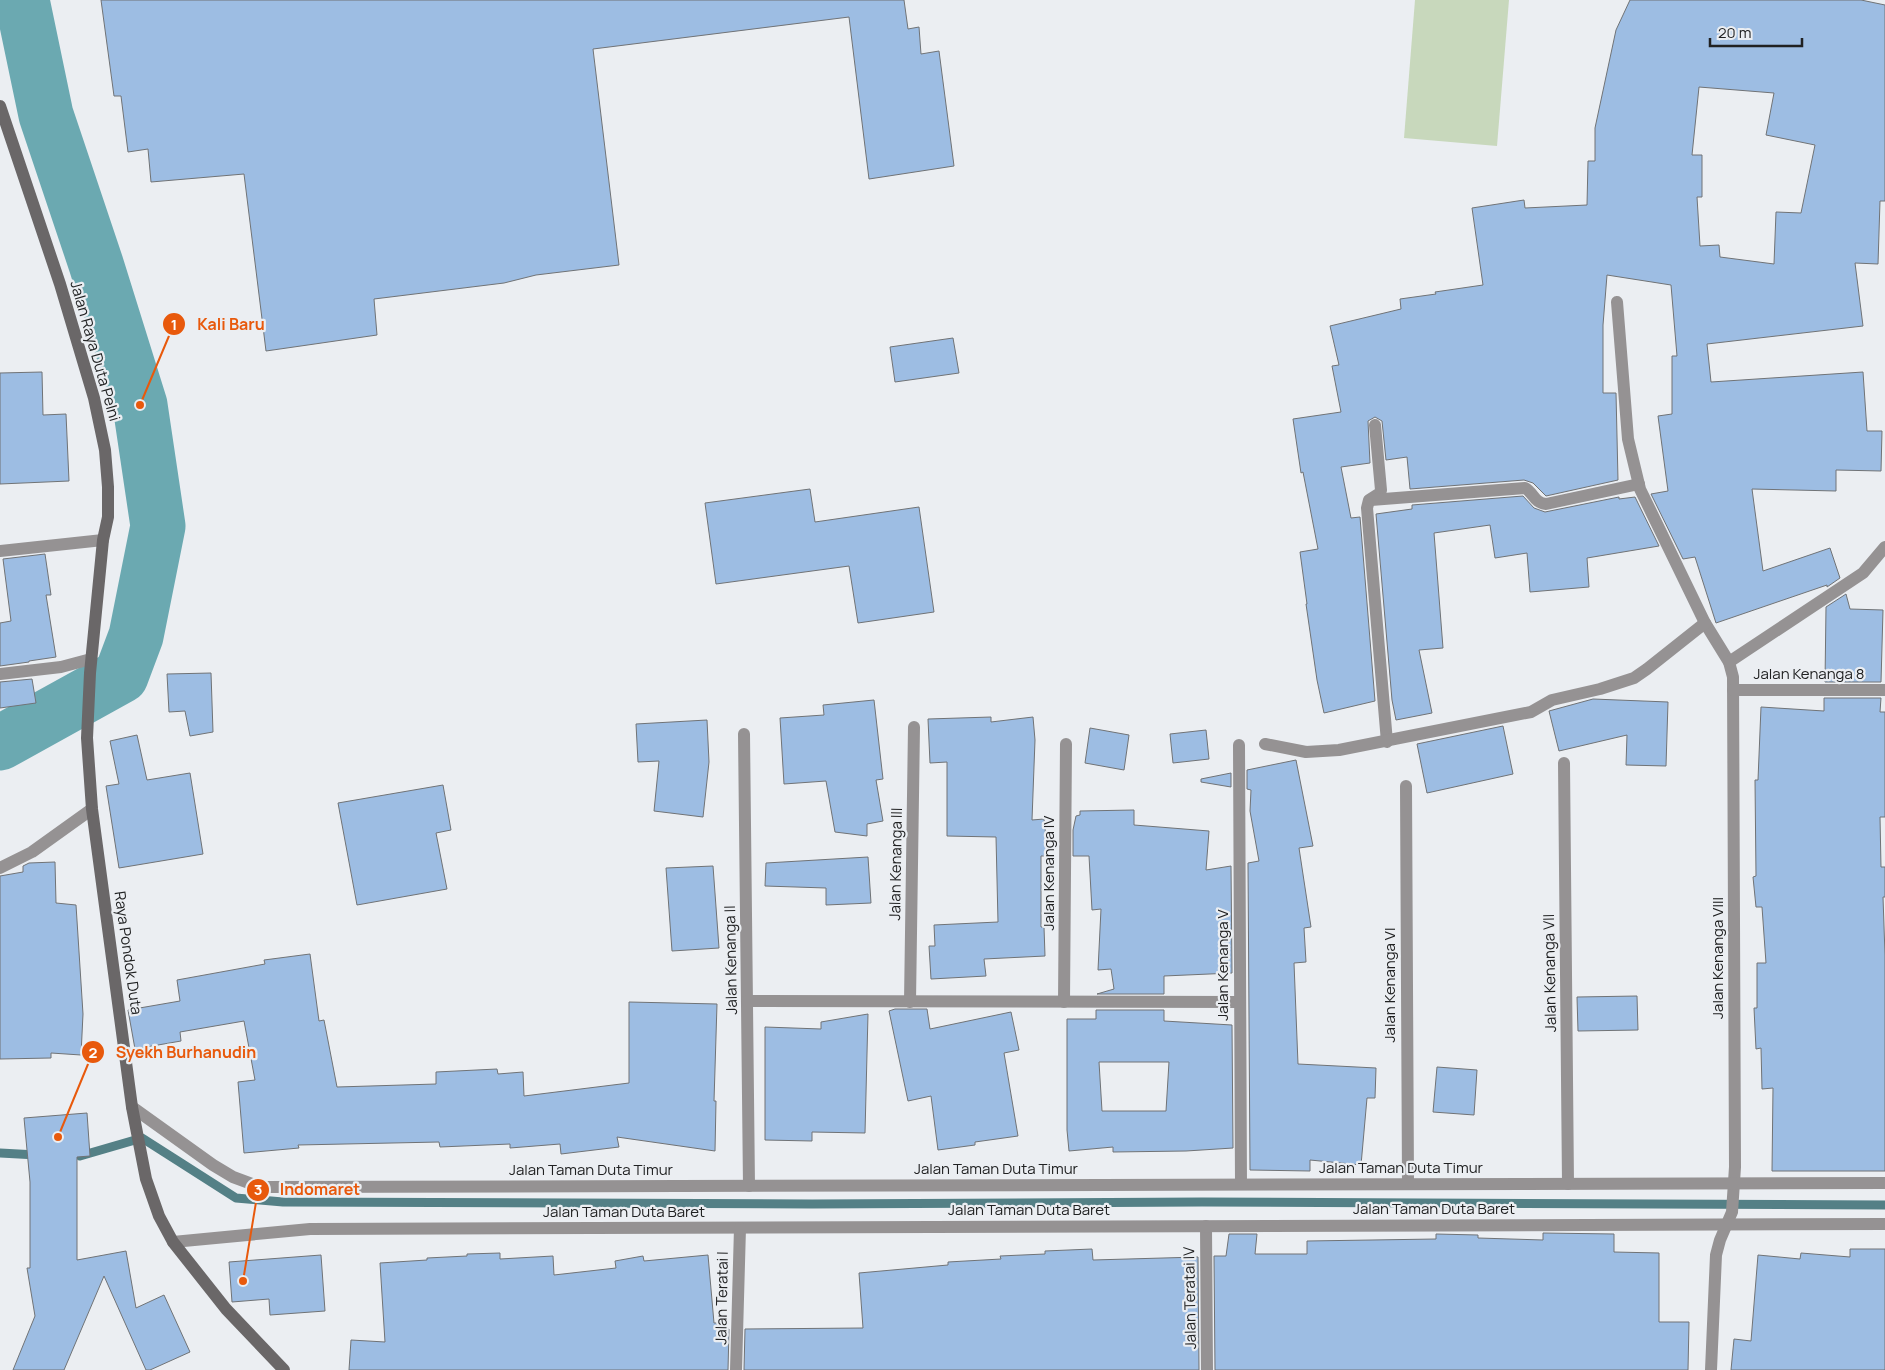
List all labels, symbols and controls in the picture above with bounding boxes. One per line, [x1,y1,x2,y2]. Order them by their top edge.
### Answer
scale bar [1710,15,1802,47]
text: 20 m [1718,22,1751,43]
street label: Jalan Raya Duta Pelni [65,278,126,424]
callout: Kali Baru [162,309,274,340]
text: Kali Baru [197,313,265,335]
text: 1 [171,314,177,335]
street label: Jalan Kenanga 8 [1754,663,1864,684]
street label: Jalan Kenanga III [884,807,907,921]
street label: Jalan Kenanga IV [1038,816,1059,930]
street label: Raya Pondok Duta [109,890,148,1016]
street label: Jalan Kenanga VIII [1707,897,1728,1019]
street label: Jalan Kenanga II [719,905,742,1015]
street label: Jalan Kenanga V [1212,909,1233,1021]
street label: Jalan Kenanga VII [1538,914,1561,1032]
street label: Jalan Kenanga VI [1379,928,1400,1042]
callout: Syekh Burhanudin [80,1037,266,1068]
text: Syekh Burhanudin [116,1041,256,1063]
text: 2 [89,1042,98,1063]
street label: Jalan Taman Duta Timur [1319,1157,1484,1178]
street label: Jalan Taman Duta Timur [914,1158,1079,1179]
street label: Jalan Taman Duta Timur [509,1159,674,1180]
callout: Indomaret [245,1174,371,1205]
text: Indomaret [280,1178,360,1200]
text: 3 [254,1179,262,1200]
street label: Jalan Taman Duta Baret [1353,1198,1515,1219]
street label: Jalan Taman Duta Baret [948,1199,1110,1220]
street label: Jalan Taman Duta Baret [543,1201,705,1222]
street label: Jalan Teratai IV [1178,1247,1201,1349]
street label: Jalan Teratai I [710,1251,733,1345]

